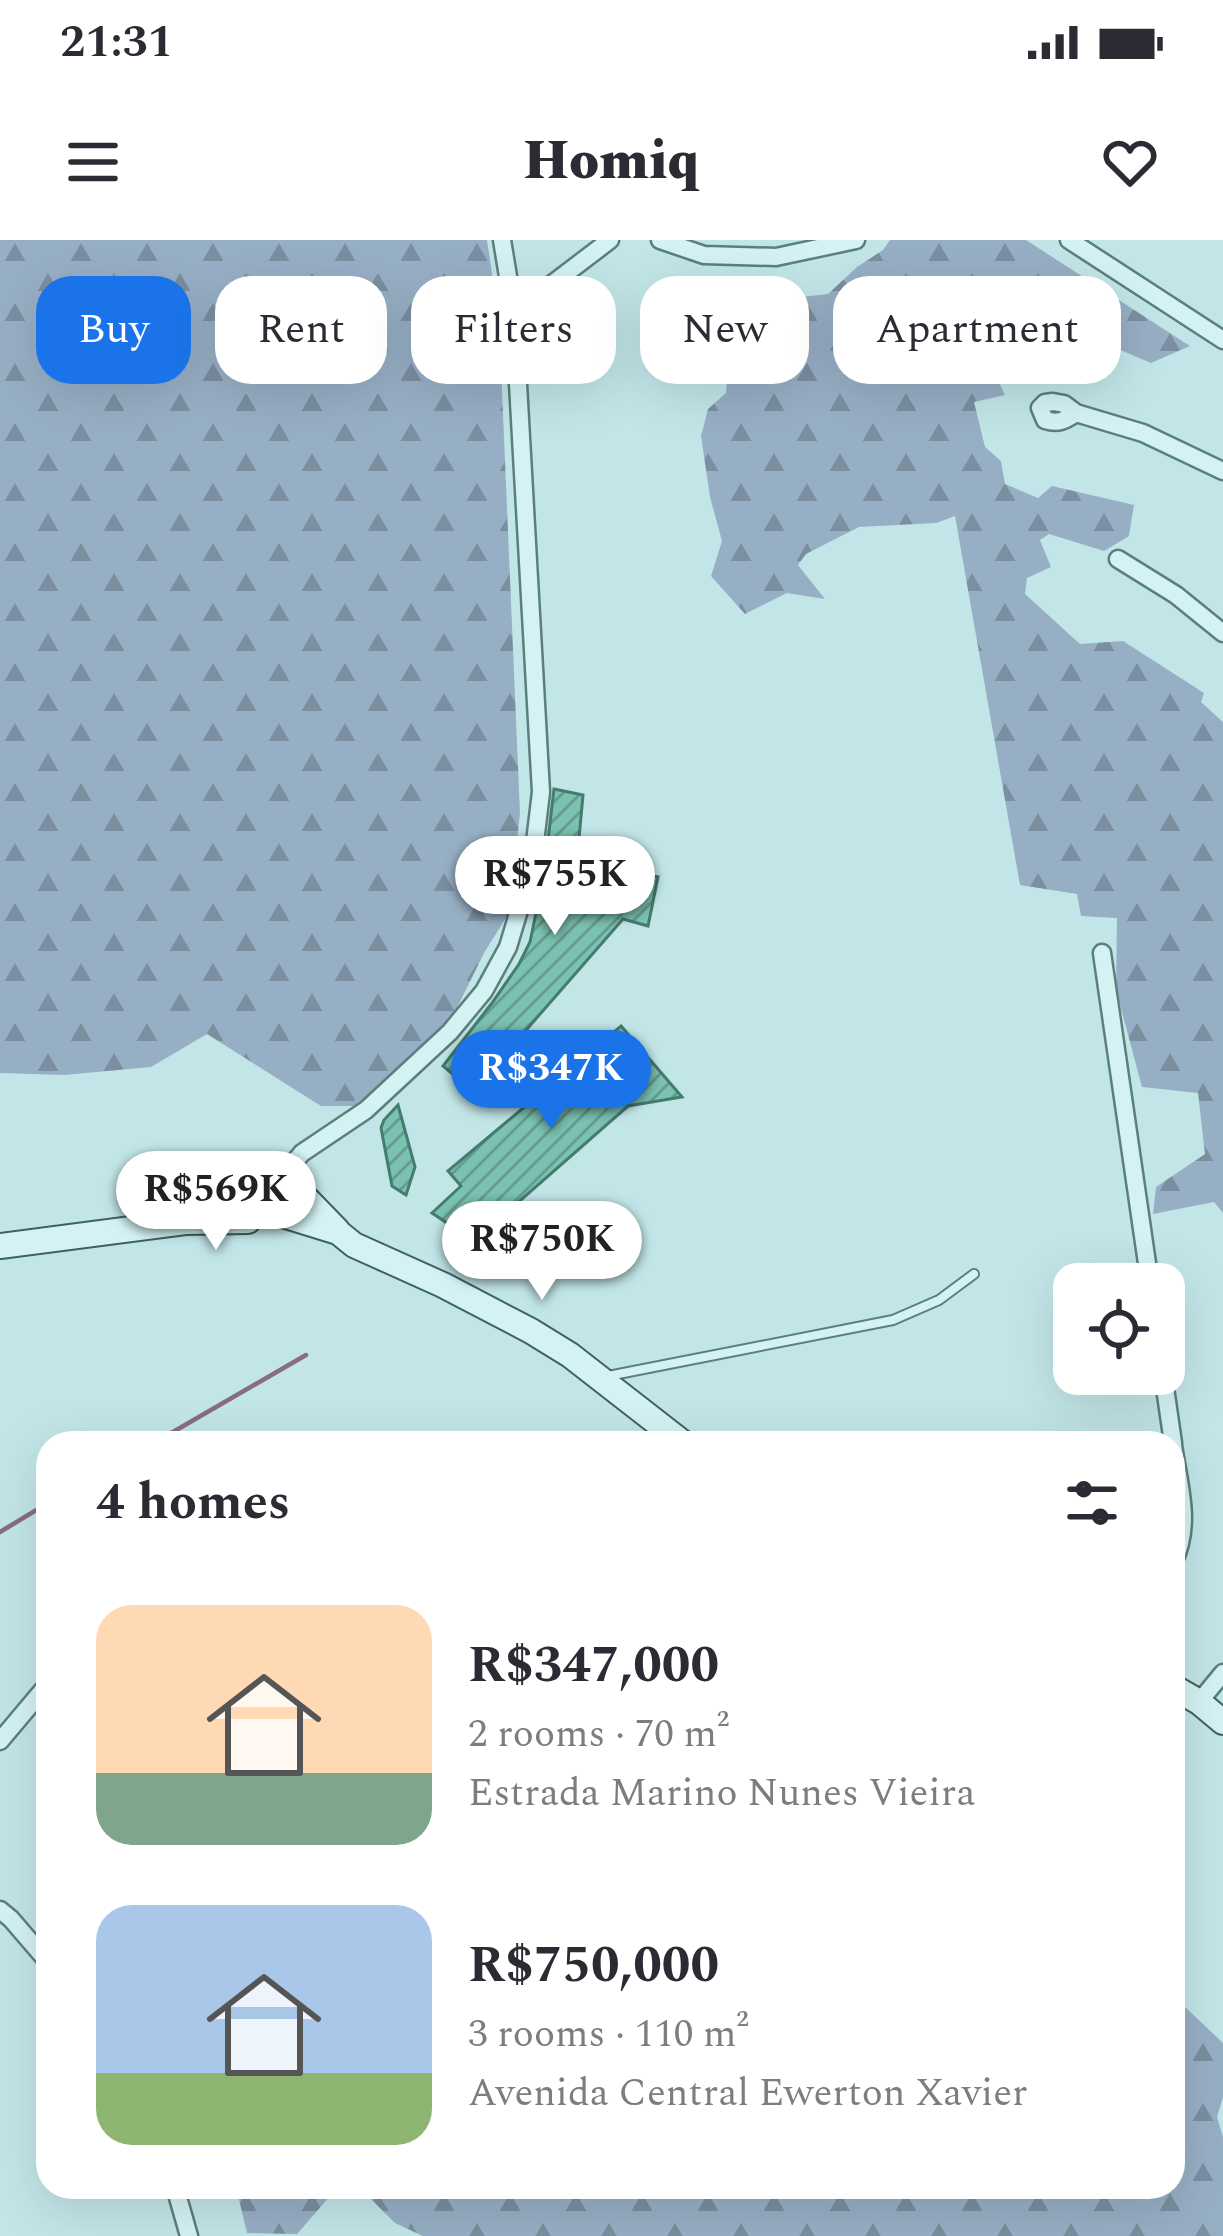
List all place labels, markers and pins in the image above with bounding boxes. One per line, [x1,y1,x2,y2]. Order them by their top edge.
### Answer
pin: R$755K [457,836,653,938]
pin: R$347K [453,1030,649,1132]
pin: R$569K [118,1151,314,1253]
pin: R$750K [444,1201,640,1303]

